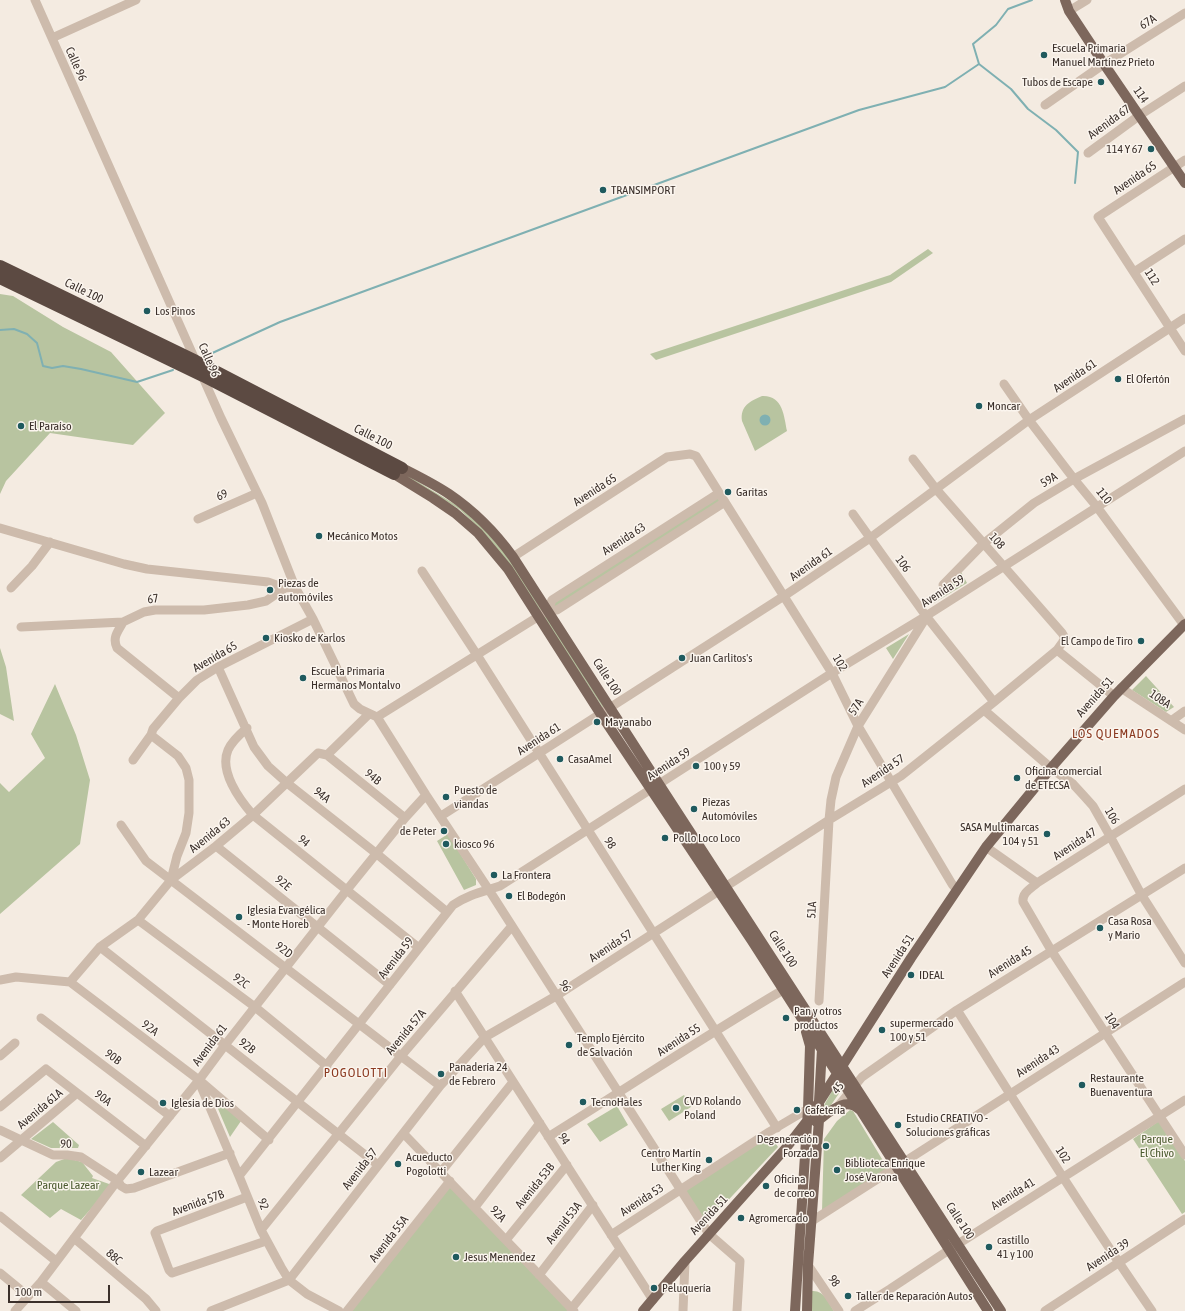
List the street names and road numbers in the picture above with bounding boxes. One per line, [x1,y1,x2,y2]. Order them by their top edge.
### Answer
street label: 67A [1137,11,1159,33]
street label: Calle 96 [62,45,90,83]
street label: 114 [1130,84,1152,106]
street label: Avenida 67 [1085,102,1133,142]
street label: Avenida 65 [1111,158,1159,198]
street label: 112 [1141,266,1163,288]
street label: Calle 100 [62,275,106,307]
street label: Calle 96 [195,341,223,379]
street label: Avenida 61 [1051,356,1099,396]
street label: Calle 100 [351,421,395,453]
street label: 59A [1038,469,1060,491]
street label: Avenida 65 [571,471,619,509]
street label: 110 [1093,485,1115,507]
street label: 69 [214,486,230,504]
street label: Avenida 63 [600,520,648,558]
street label: 108 [986,530,1008,552]
street label: Avenida 61 [787,544,835,584]
street label: 106 [892,553,914,575]
street label: Avenida 59 [919,572,967,610]
street label: 67 [146,591,160,607]
street label: Avenida 65 [190,639,240,675]
street label: 102 [830,652,850,674]
street label: Calle 100 [590,656,624,698]
street label: Avenida 51 [1073,674,1117,720]
street label: 108A [1147,687,1173,711]
street label: 57A [845,696,867,718]
street label: Avenida 61 [515,720,563,758]
street label: Avenida 59 [645,745,693,783]
street label: Avenida 57 [859,751,907,791]
street label: 94B [362,766,384,788]
street label: 94A [311,784,333,806]
street label: 106 [1102,805,1122,827]
street label: Avenida 63 [186,814,234,856]
street label: Avenida 47 [1051,825,1099,863]
street label: 94 [295,832,313,850]
street label: 98 [601,834,619,852]
street label: 92E [272,872,294,894]
street label: 51A [804,901,820,919]
street label: Avenida 57 [587,927,635,965]
street label: Calle 100 [766,928,800,970]
street label: Avenida 51 [879,932,917,980]
street label: Avenida 59 [375,934,417,982]
street label: 92D [272,939,296,961]
street label: Avenida 45 [985,943,1035,981]
street label: 92C [230,970,252,992]
street label: 96 [556,977,574,995]
street label: Avenida 57A [383,1006,429,1058]
street label: 104 [1101,1010,1123,1032]
street label: 92A [139,1017,161,1039]
street label: Avenida 61 [190,1021,230,1069]
street label: Avenida 55 [655,1021,703,1059]
street label: 92B [236,1035,258,1057]
street label: Avenida 43 [1014,1042,1062,1080]
street label: 90B [102,1046,124,1068]
street label: 45 [829,1079,847,1097]
street label: Avenida 61A [14,1086,66,1132]
street label: 90A [92,1087,114,1109]
street label: 94 [555,1130,573,1148]
street label: 90 [60,1137,72,1151]
street label: 102 [1052,1144,1074,1166]
street label: Avenida 57 [339,1145,381,1193]
street label: Avenida 53B [512,1160,558,1212]
street label: Avenida 41 [988,1175,1038,1213]
street label: Avenida 53 [618,1181,666,1219]
street label: Avenida 57B [170,1187,226,1219]
street label: Avenida 51 [687,1192,731,1238]
street label: 92 [254,1196,272,1212]
street label: Avenid 53A [543,1199,585,1247]
street label: Calle 100 [943,1200,977,1242]
street label: 92A [487,1203,509,1225]
street label: Avenida 55A [366,1213,412,1265]
street label: Avenida 39 [1084,1236,1132,1274]
street label: 88C [103,1246,125,1268]
street label: 98 [825,1272,843,1290]

